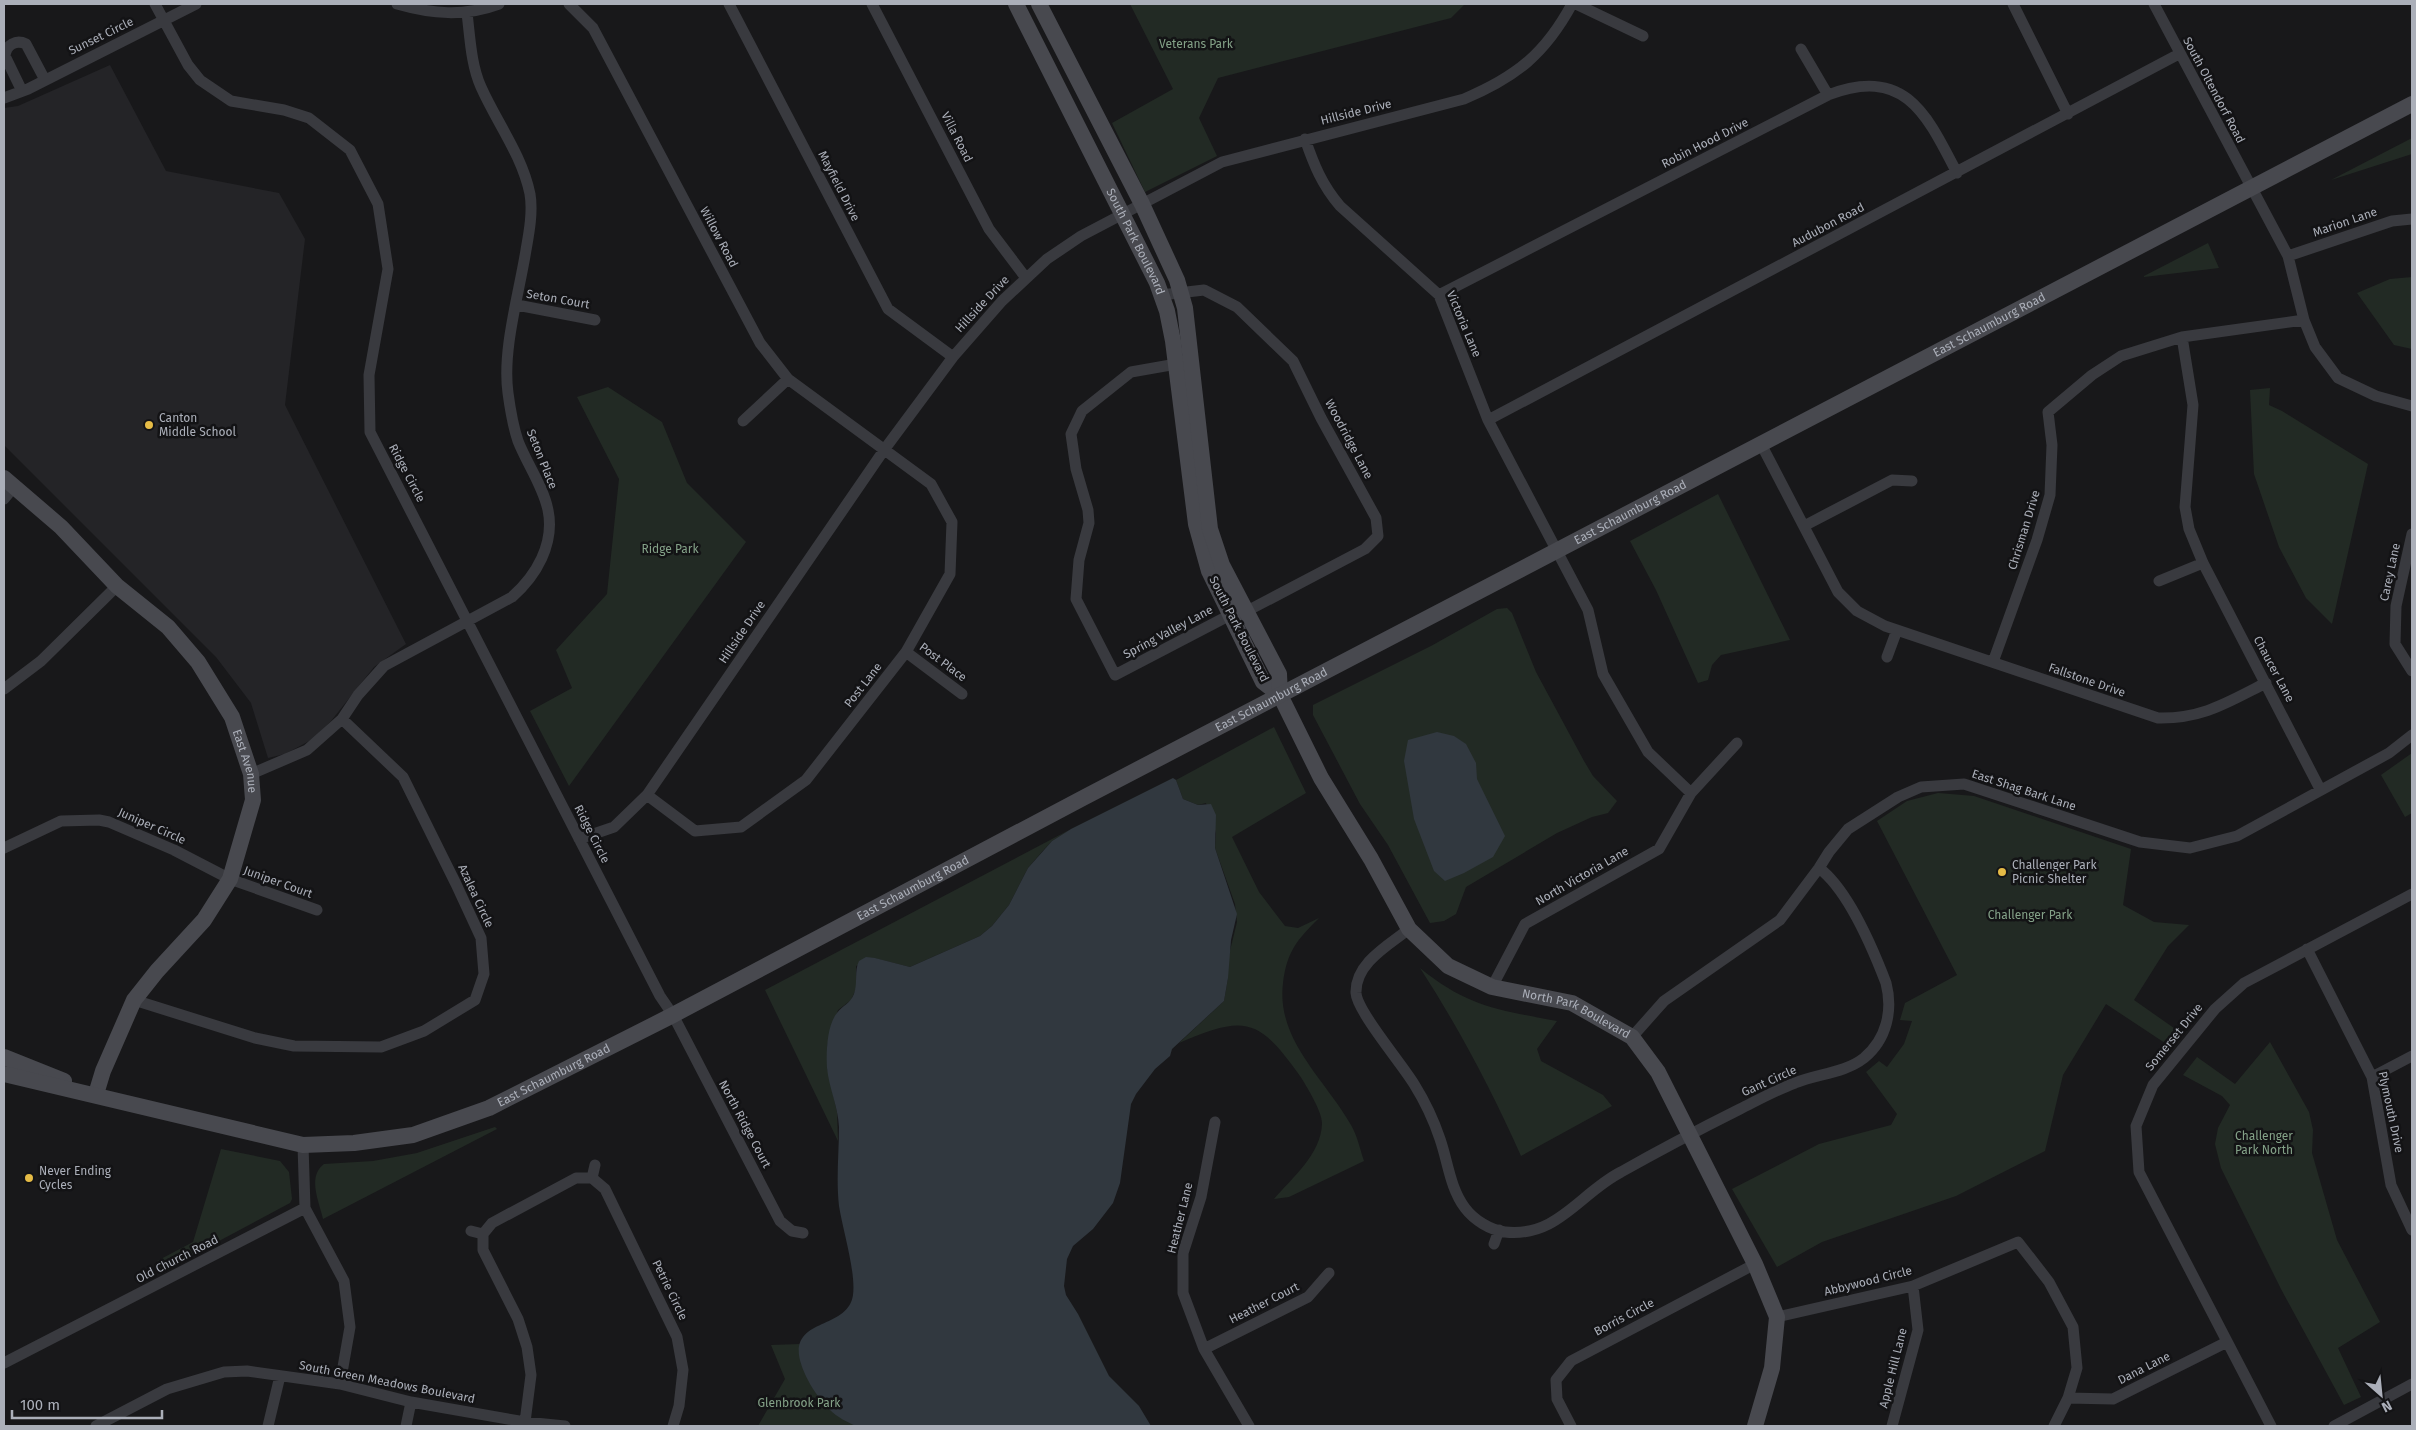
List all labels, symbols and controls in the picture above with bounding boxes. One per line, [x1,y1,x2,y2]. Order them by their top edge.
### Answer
street label: Sunset Circle [66,14,136,58]
street label: South Oltendorf Road [2180,34,2248,146]
park label: Veterans Park [1159,37,1234,51]
street label: Hillside Drive [1319,96,1393,128]
street label: Villa Road [938,110,976,164]
street label: Robin Hood Drive [1659,115,1751,171]
street label: Mayfield Drive [815,149,863,223]
street label: South Park Boulevard [1103,186,1168,297]
street label: Audubon Road [1789,200,1867,250]
street label: Willow Road [697,204,741,270]
street label: Marion Lane [2311,204,2379,240]
street label: Hillside Drive [952,273,1012,335]
street label: Seton Court [525,287,591,312]
street label: Victoria Lane [1444,289,1484,359]
street label: East Schaumburg Road [1931,290,2048,360]
street label: Woodridge Lane [1322,397,1376,481]
place label: Canton Middle School [159,411,237,439]
marker: Canton Middle School [143,419,155,431]
street label: Seton Place [524,427,560,491]
street label: Ridge Circle [386,442,428,504]
street label: East Schaumburg Road [1572,477,1689,547]
street label: Chrisman Drive [2005,489,2043,571]
park label: Ridge Park [641,542,699,556]
street label: Carey Lane [2377,542,2403,602]
street label: South Park Boulevard [1206,574,1272,684]
street label: Hillside Drive [716,598,768,666]
street label: Spring Valley Lane [1121,603,1215,661]
street label: Chaucer Lane [2251,634,2297,704]
street label: Post Place [917,640,969,684]
street label: Post Lane [841,660,885,710]
street label: Fallstone Drive [2047,660,2127,700]
street label: East Schaumburg Road [1213,665,1330,735]
street label: East Avenue [230,728,259,794]
street label: East Shag Bark Lane [1970,767,2078,813]
street label: Ridge Circle [571,802,613,866]
street label: Juniper Circle [116,805,188,847]
street label: North Victoria Lane [1533,844,1631,908]
street label: East Schaumburg Road [854,853,971,923]
place label: Challenger Park Picnic Shelter [2012,858,2097,886]
street label: Azalea Circle [455,862,497,930]
street label: Juniper Court [242,863,315,901]
marker: Challenger Park Picnic Shelter [1996,866,2008,878]
park label: Challenger Park [1988,908,2073,922]
street label: North Park Boulevard [1521,986,1633,1041]
street label: Somerset Drive [2143,1000,2205,1074]
street label: East Schaumburg Road [495,1041,612,1110]
street label: Gant Circle [1739,1063,1799,1099]
street label: Plymouth Drive [2376,1070,2406,1154]
street label: North Ridge Court [716,1078,774,1171]
park label: Challenger Park North [2235,1129,2293,1157]
place label: Never Ending Cycles [39,1164,112,1192]
marker: Never Ending Cycles [23,1172,35,1184]
street label: Heather Lane [1164,1181,1196,1255]
street label: Old Church Road [133,1232,221,1286]
street label: Petrie Circle [649,1258,691,1322]
street label: Abbywood Circle [1823,1263,1913,1299]
street label: Heather Court [1227,1279,1302,1327]
street label: Borris Circle [1592,1295,1656,1339]
street label: Apple Hill Lane [1876,1327,1910,1409]
street label: Dana Lane [2115,1349,2173,1387]
street label: South Green Meadows Boulevard [298,1358,476,1406]
north arrow [2356,1370,2406,1420]
scale bar [12,1388,162,1420]
text: 100 m [20,1396,60,1414]
park label: Glenbrook Park [758,1396,841,1410]
text: N [2379,1396,2395,1416]

